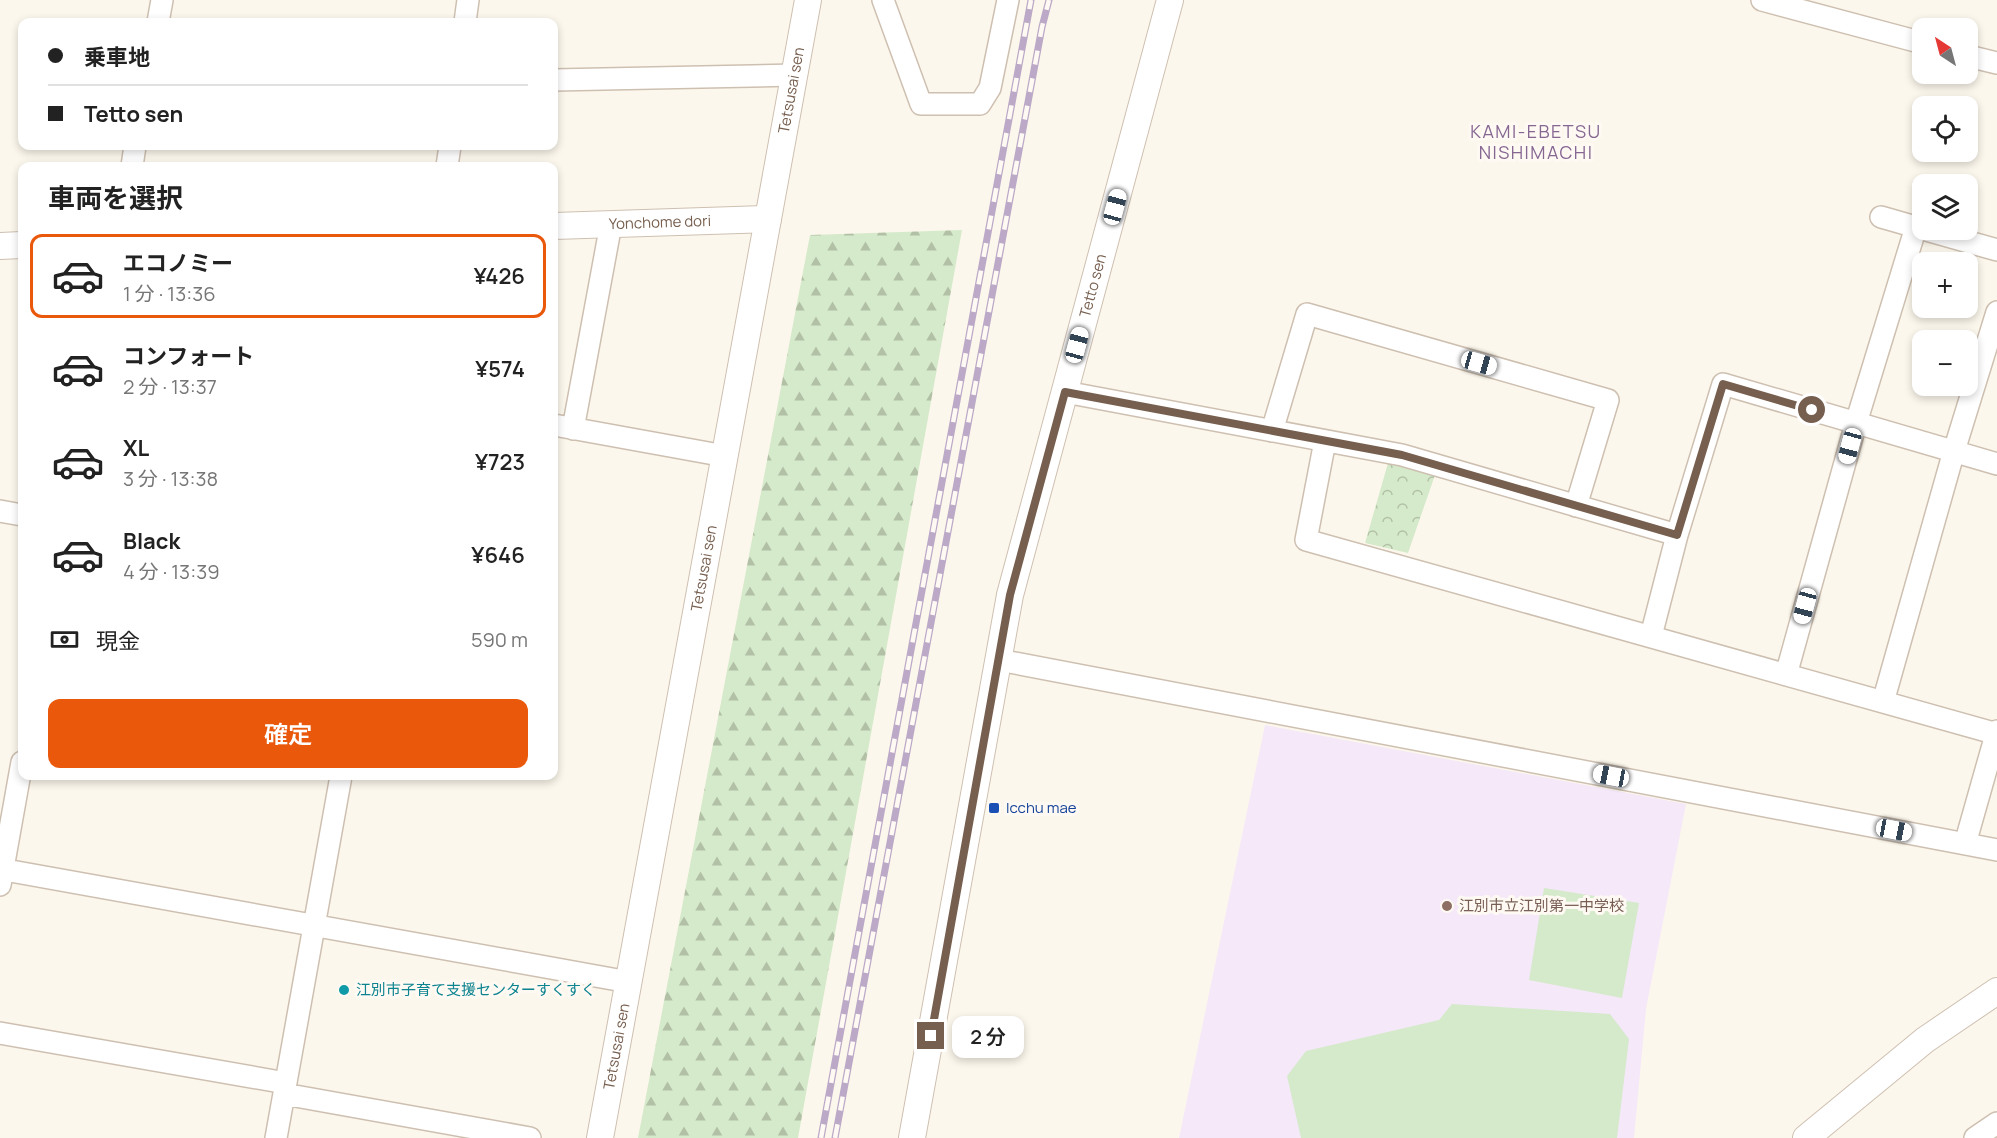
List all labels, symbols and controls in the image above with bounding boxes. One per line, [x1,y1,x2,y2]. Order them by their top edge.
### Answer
north arrow [1912,18,1978,84]
map controls [1912,18,1978,396]
text: 乗車地 [84,42,150,72]
street label: Tetsusai sen [773,45,809,135]
button: locate [1912,96,1978,162]
text: Tetto sen [84,99,183,129]
district label: KAMI-EBETSU NISHIMACHI [1470,119,1602,164]
button: layers [1912,174,1978,240]
text: 車両を選択 [48,179,183,216]
car [1102,187,1128,227]
street label: Yonchome dori [609,210,711,234]
text: エコノミー [123,248,233,278]
icon: car [51,249,105,303]
street label: Tetto sen [1074,252,1111,320]
button: + [1912,252,1978,318]
text: ¥426 [474,261,525,291]
text: 1 分 · 13:36 [123,280,216,307]
car [1064,325,1090,365]
button: − [1912,330,1978,396]
text: コンフォート [123,341,254,371]
icon: car [51,342,105,396]
car [1459,349,1499,377]
text: ¥574 [475,354,525,384]
text: 2 分 · 13:37 [123,373,217,400]
route start [1798,396,1825,423]
car [1837,426,1863,466]
text: XL [123,433,149,463]
icon: car [51,435,105,489]
text: ¥723 [475,447,525,477]
text: 3 分 · 13:38 [123,465,218,492]
street label: Tetsusai sen [685,523,722,613]
text: Black [123,526,180,556]
icon: car [51,528,105,582]
text: ¥646 [471,540,525,570]
text: 4 分 · 13:39 [123,558,220,585]
car [1792,586,1818,626]
icon: cash [48,623,81,656]
text: 現金 [96,626,140,656]
text: 590 m [471,626,528,653]
button: 確定 [48,699,528,768]
car [1592,764,1630,788]
place label: Icchu mae [1006,797,1077,818]
marker: Icchu mae [987,801,1001,815]
car [1875,818,1913,842]
place label: 江別市立江別第一中学校 [1459,895,1624,916]
marker: 江別市立江別第一中学校 [1440,899,1454,913]
place label: 江別市子育て支援センターすくすく [356,979,596,1000]
marker: 江別市子育て支援センターすくすく [337,983,351,997]
street label: Tetsusai sen [598,1001,634,1091]
callout: 2 分 [952,1015,1024,1057]
route end [917,1022,944,1049]
text: 2 分 [970,1023,1006,1050]

